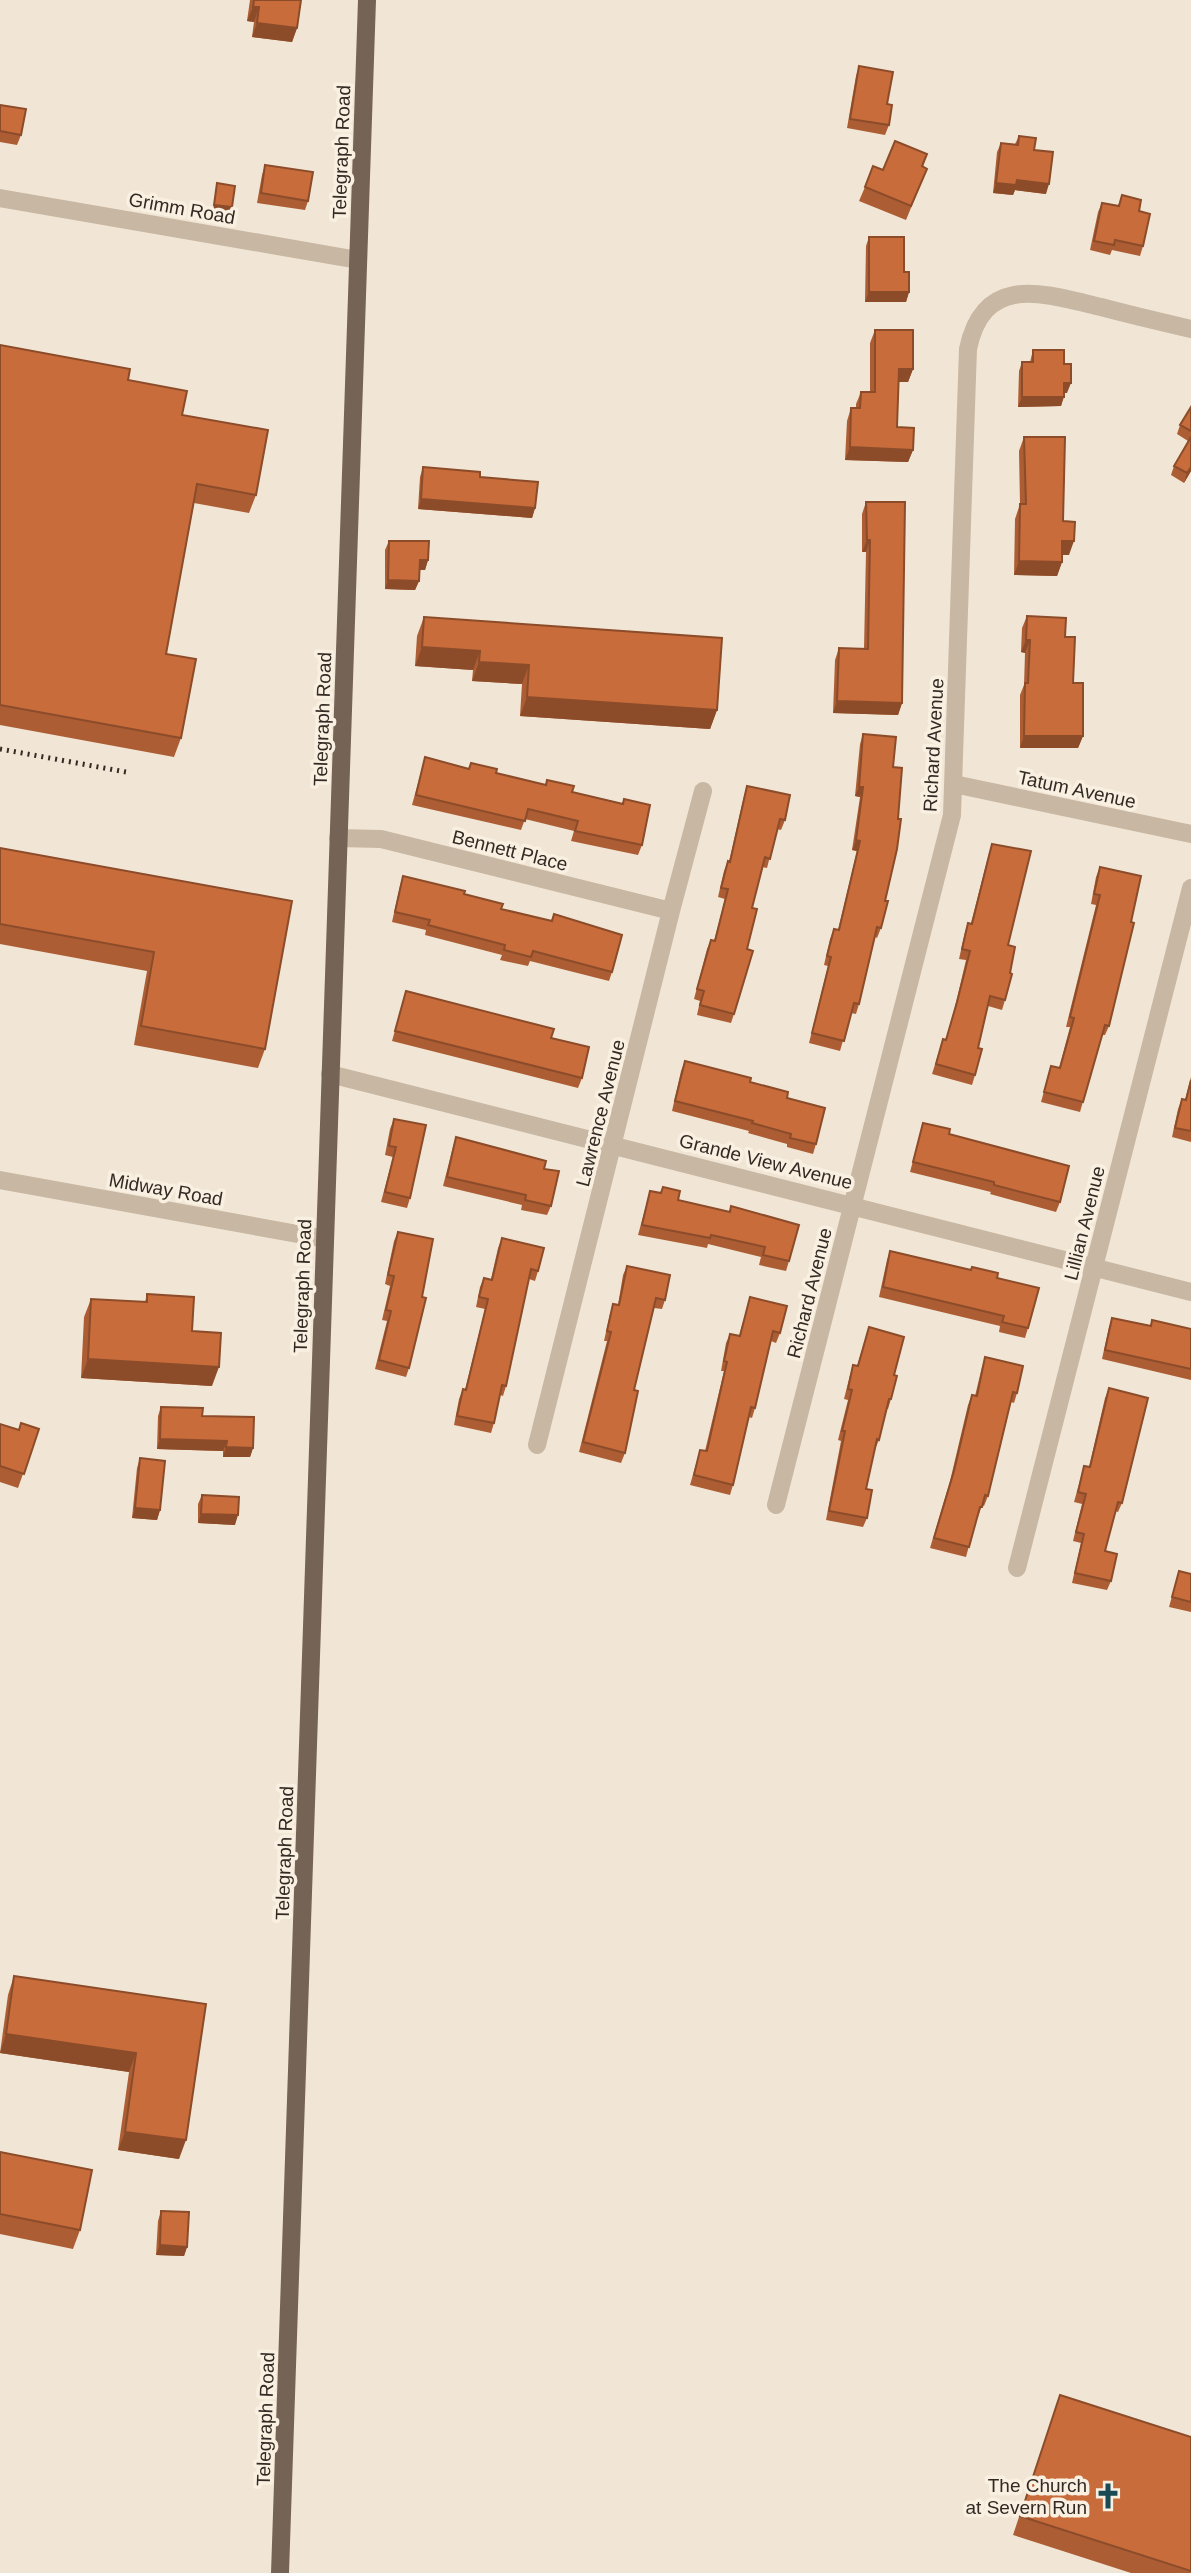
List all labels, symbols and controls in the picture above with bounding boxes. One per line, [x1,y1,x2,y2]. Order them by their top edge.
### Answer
street label: Telegraph Road [329,85,354,219]
street label: Grimm Road [127,189,237,228]
street label: Telegraph Road [310,652,335,786]
street label: Richard Avenue [920,678,947,812]
street label: Tatum Avenue [1016,767,1138,812]
street label: Bennett Place [450,826,570,875]
street label: Lawrence Avenue [572,1037,629,1189]
street label: Grande View Avenue [677,1130,855,1193]
street label: Lillian Avenue [1060,1164,1109,1282]
street label: Midway Road [107,1169,224,1210]
street label: Telegraph Road [290,1219,315,1353]
street label: Richard Avenue [783,1226,836,1361]
street label: Telegraph Road [272,1786,297,1920]
street label: Telegraph Road [253,2352,278,2486]
place label: The Church at Severn Run [966,2475,1087,2518]
church icon: The Church at Severn Run [1093,2481,1123,2511]

